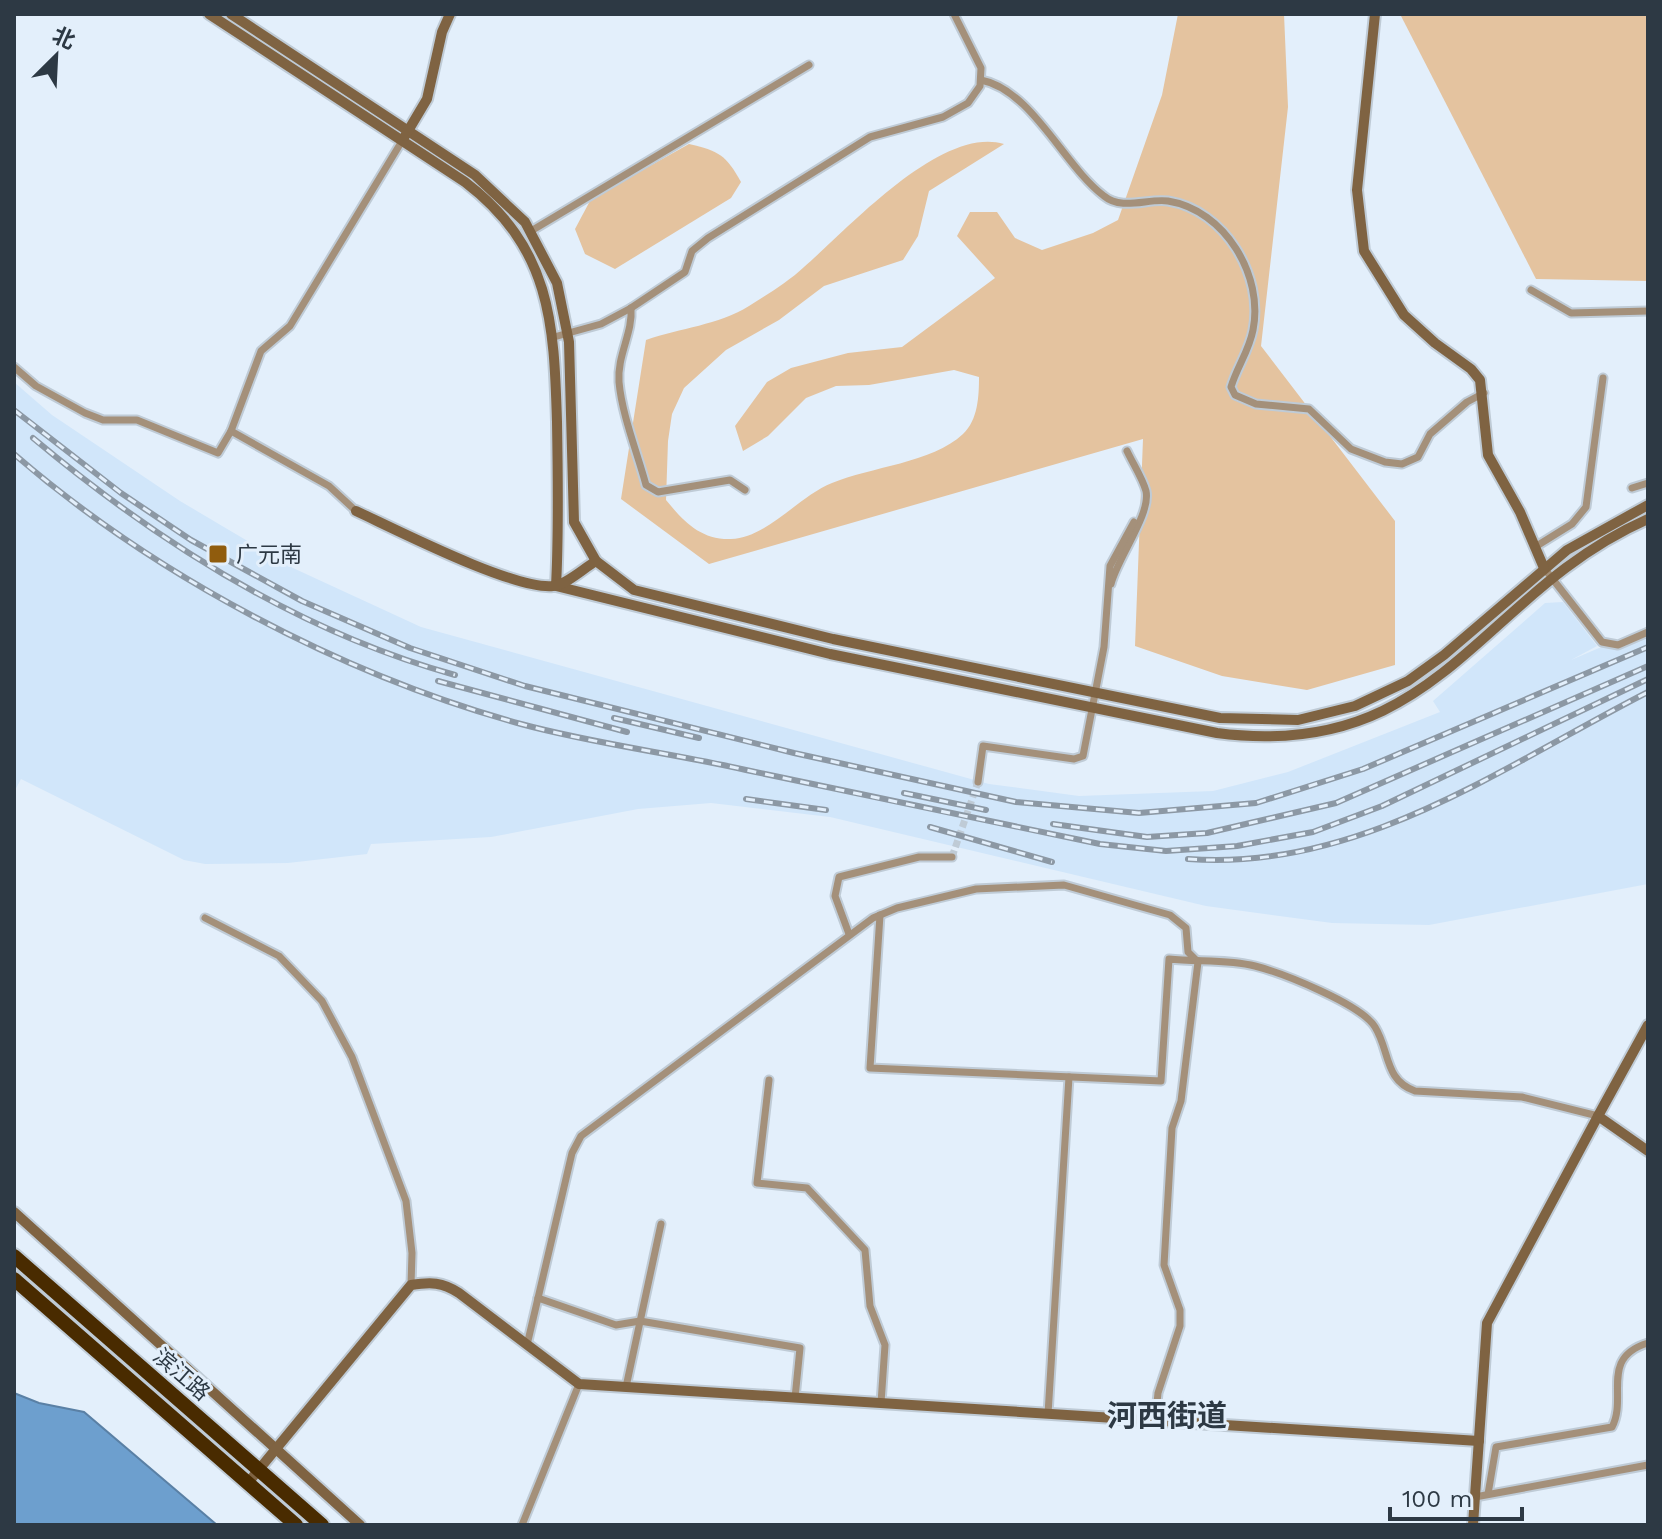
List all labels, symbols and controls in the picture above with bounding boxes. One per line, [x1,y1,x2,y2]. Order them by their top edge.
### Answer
north arrow [16,16,96,96]
text: 北 [49,22,79,54]
place label: 广元南 [236,542,302,567]
marker: 广元南 [207,543,229,565]
street label: 滨江路 [149,1343,215,1405]
district label: 河西街道 [1107,1398,1227,1433]
scale bar [1390,1471,1522,1521]
text: 100 m [1402,1485,1472,1513]

